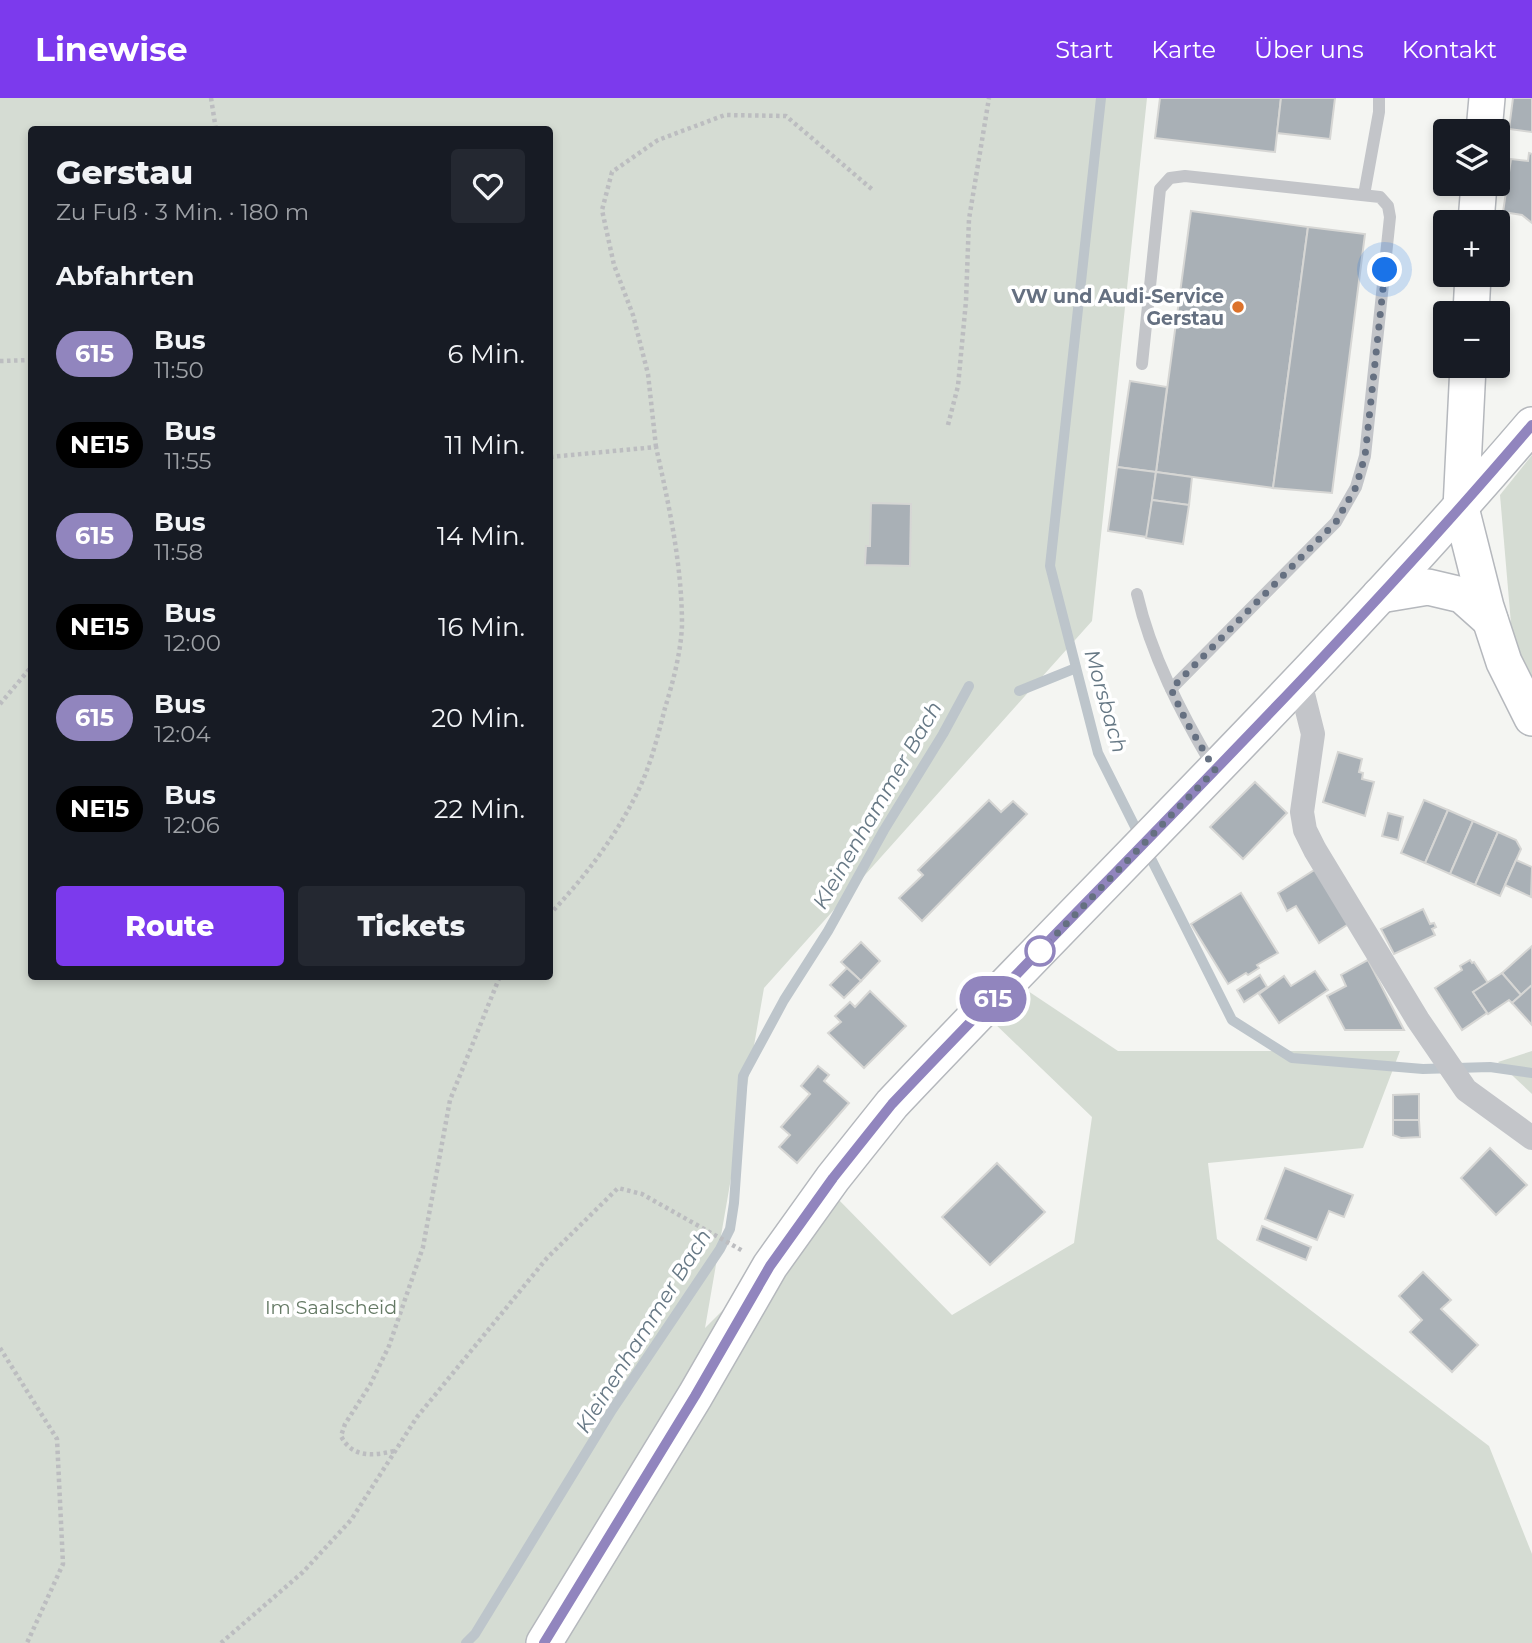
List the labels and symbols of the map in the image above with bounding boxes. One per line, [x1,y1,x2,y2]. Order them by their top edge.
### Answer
your location [1367,252,1402,287]
place label: VW und Audi-Service Gerstau [1010,285,1224,330]
marker: VW und Audi-Service Gerstau [1230,299,1246,315]
water label: Morsbach [1079,647,1133,755]
water label: Kleinenhammer Bach [807,697,947,913]
unlabelled marker [1025,936,1055,966]
line badge: 615 [953,976,1033,1022]
water label: Kleinenhammer Bach [570,1225,716,1437]
park label: Im Saalscheid [265,1296,397,1319]

